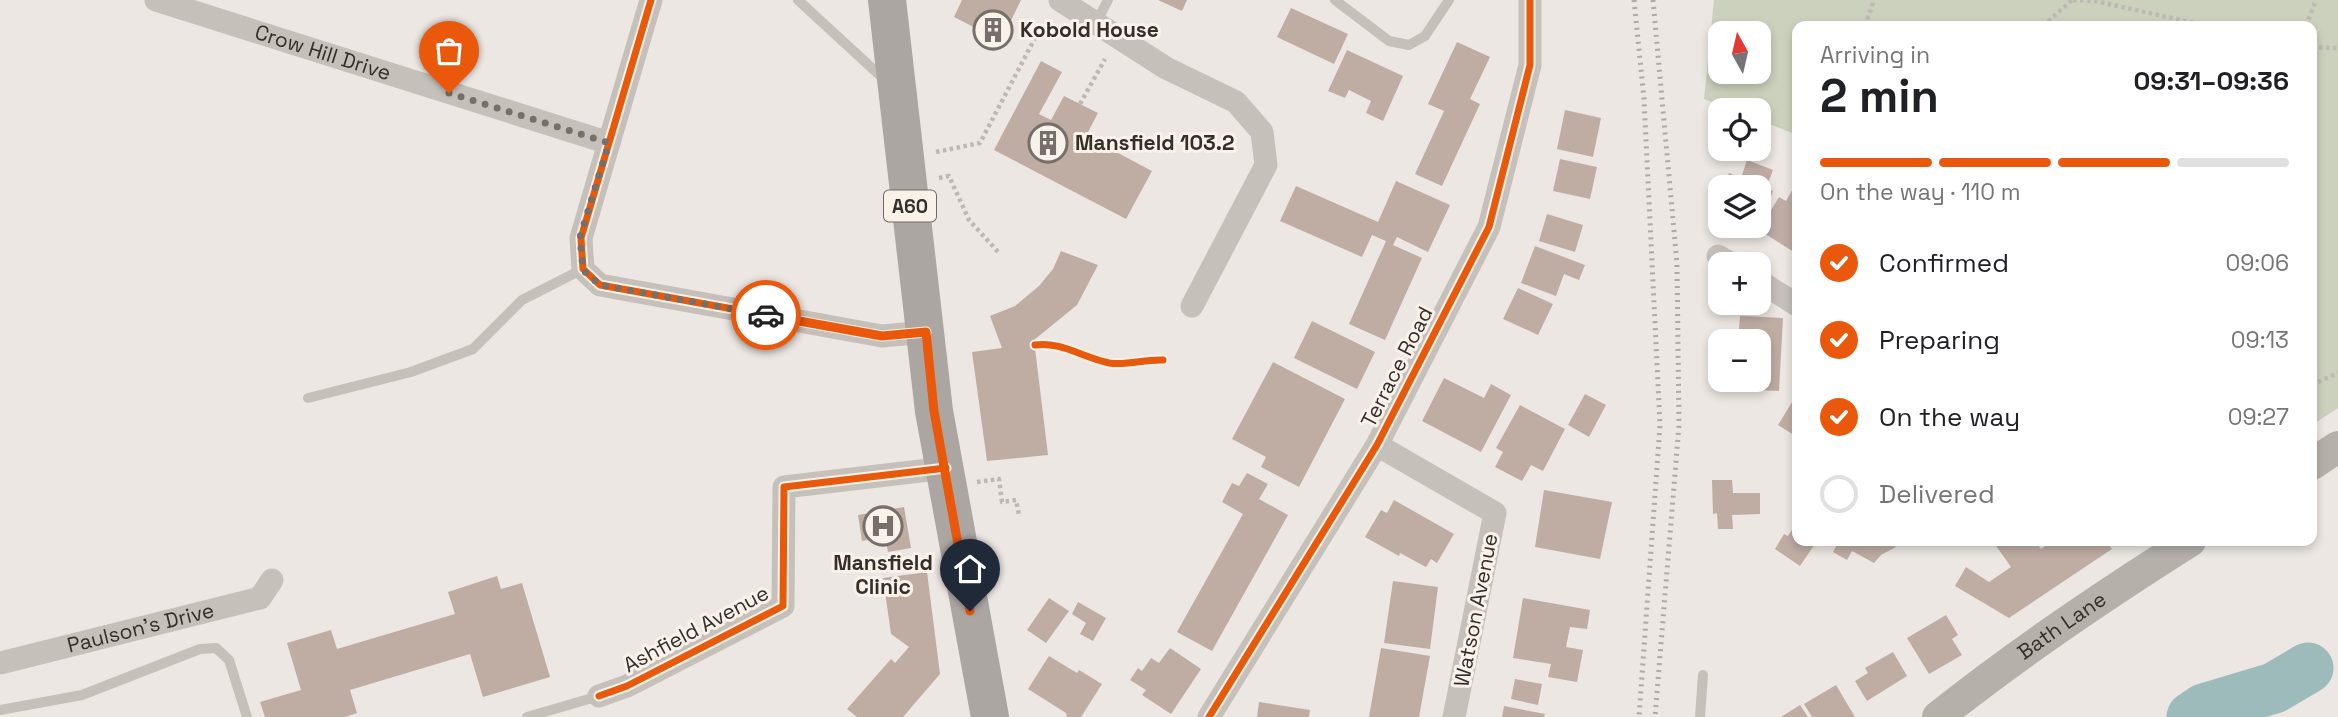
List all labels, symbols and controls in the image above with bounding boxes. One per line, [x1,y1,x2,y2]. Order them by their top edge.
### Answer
building icon: Kobold House [972,9,1014,51]
place label: Kobold House [1020,16,1159,43]
street label: Crow Hill Drive [252,18,394,86]
pin [419,21,479,93]
north arrow [1708,21,1771,84]
map controls [1708,21,1771,392]
icon: bag [430,32,468,70]
text: Arriving in [1820,40,1930,70]
text: 09:31–09:36 [2134,64,2289,98]
text: 2 min [1820,67,1939,125]
button: locate [1708,98,1771,161]
building icon: Mansfield 103.2 [1027,122,1069,164]
place label: Mansfield 103.2 [1075,129,1235,156]
button: layers [1708,175,1771,238]
text: On the way · 110 m [1820,177,2021,207]
road number: A60 [884,190,936,222]
icon: check [1820,244,1858,282]
text: Confirmed [1879,246,2009,280]
text: 09:06 [2226,248,2289,278]
button: + [1708,252,1771,315]
courier [731,280,801,350]
icon: car [747,296,785,334]
street label: Terrace Road [1355,302,1439,432]
icon: check [1820,321,1858,359]
text: Preparing [1879,323,2000,357]
text: 09:13 [2231,325,2289,355]
button: − [1708,329,1771,392]
icon: check [1820,398,1858,436]
text: On the way [1879,400,2020,434]
text: 09:27 [2228,402,2289,432]
text: Delivered [1879,477,1995,511]
hospital icon: Mansfield Clinic [862,505,904,547]
street label: Watson Avenue [1447,531,1504,689]
pin [940,539,1000,611]
place label: Mansfield Clinic [833,549,933,600]
icon: home [951,550,989,588]
street label: Ashfield Avenue [618,579,773,678]
street label: Bath Lane [2012,585,2111,665]
street label: Paulson's Drive [64,596,217,659]

